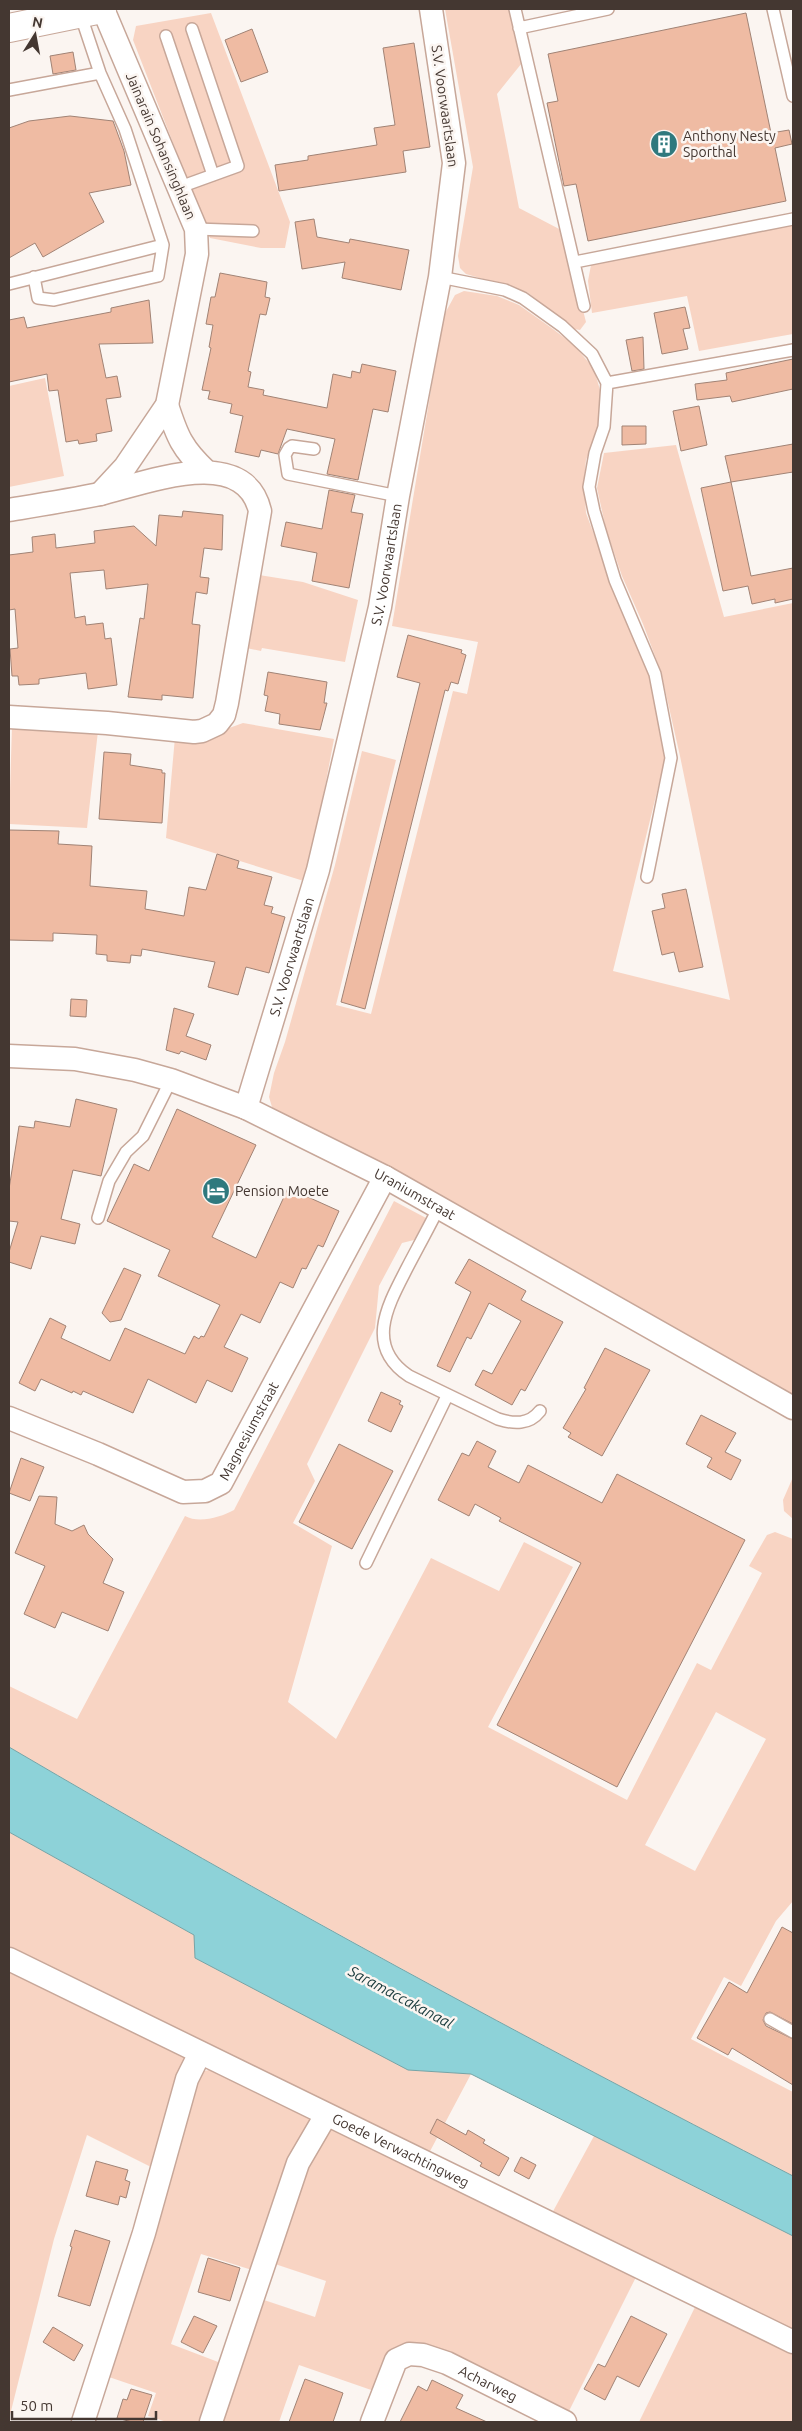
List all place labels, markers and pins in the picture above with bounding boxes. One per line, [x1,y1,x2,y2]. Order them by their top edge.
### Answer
place label: Anthony Nesty Sporthal [683,128,776,160]
building icon: Anthony Nesty Sporthal [649,129,679,159]
hotel icon: Pension Moete [201,1176,231,1206]
place label: Pension Moete [235,1183,329,1199]

